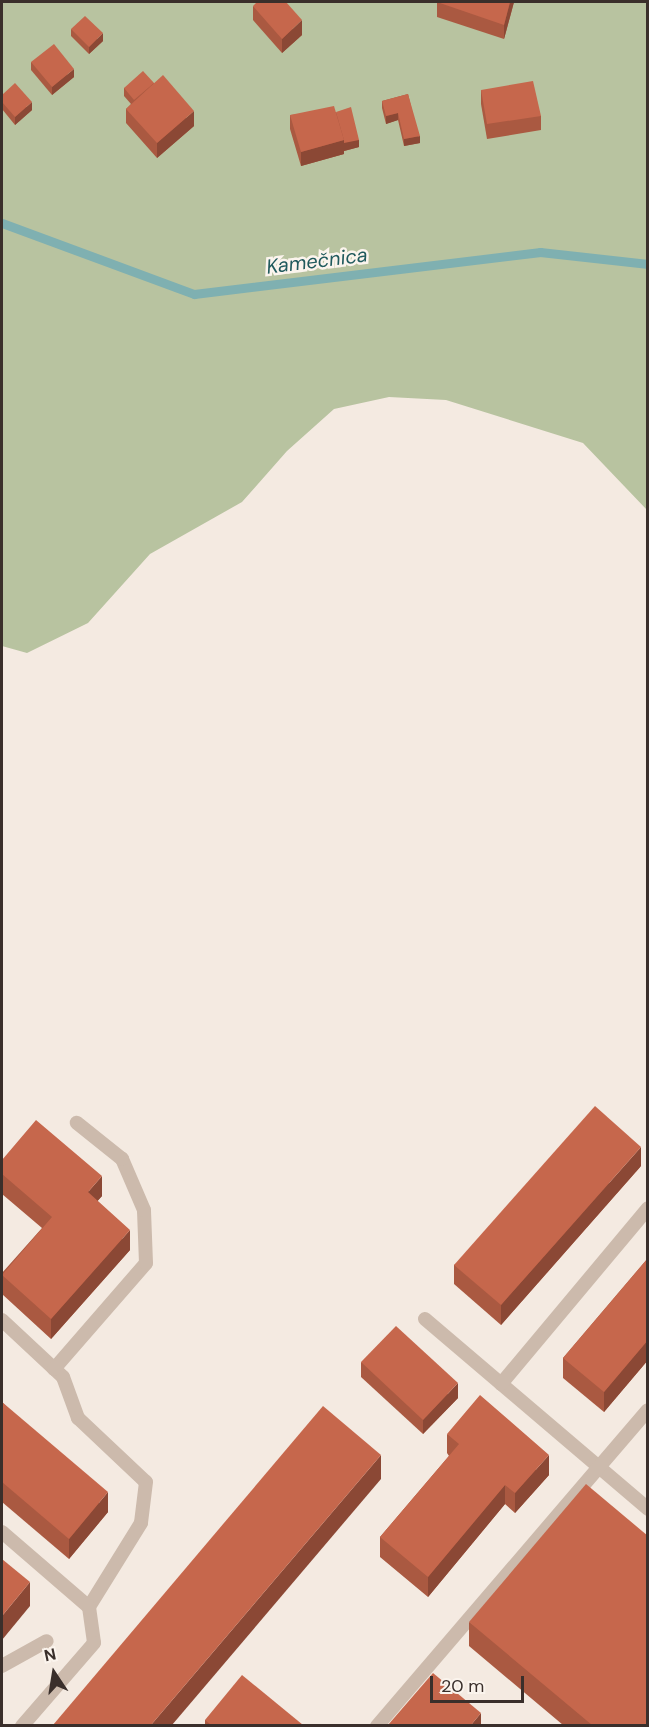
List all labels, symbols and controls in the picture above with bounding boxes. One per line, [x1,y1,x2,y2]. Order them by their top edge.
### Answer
water label: Kamečnica [265,243,369,279]
north arrow [24,1643,84,1703]
text: N [42,1643,58,1666]
scale bar [433,1664,528,1702]
text: 20 m [441,1674,484,1698]

